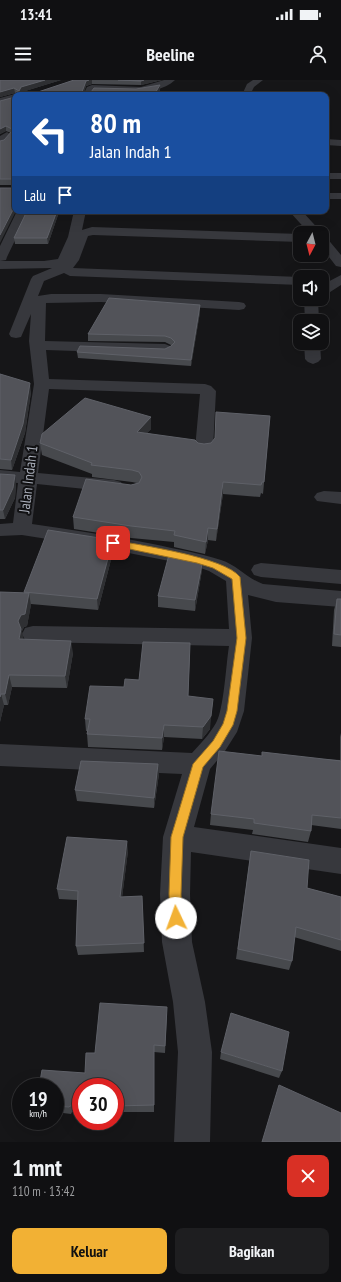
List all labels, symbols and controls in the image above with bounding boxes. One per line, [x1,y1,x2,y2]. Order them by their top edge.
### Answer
text: 13:41 [20,5,52,24]
icon: menu [12,43,34,65]
text: Beeline [146,43,195,66]
icon: person [307,43,329,65]
text: 80 m [90,104,141,141]
icon: left [24,108,76,160]
text: Jalan Indah 1 [90,140,172,163]
icon: arrive [54,184,76,206]
text: Lalu [24,186,46,205]
north arrow [293,226,329,262]
map controls [293,226,329,350]
button: sound [293,270,329,306]
button: layers [293,314,329,350]
street label: Jalan Indah 1 [14,444,42,515]
pin [96,526,130,560]
icon: arrive [102,532,124,554]
position arrow [155,897,197,939]
speed limit sign: 30 [72,1078,124,1130]
text: 19 [28,1086,48,1112]
text: km/h [29,1107,47,1120]
text: 1 mnt [12,1152,62,1183]
button: close [287,1155,329,1197]
text: 110 m · 13:42 [12,1183,75,1200]
button: Keluar [12,1228,167,1274]
button: Bagikan [175,1228,329,1274]

